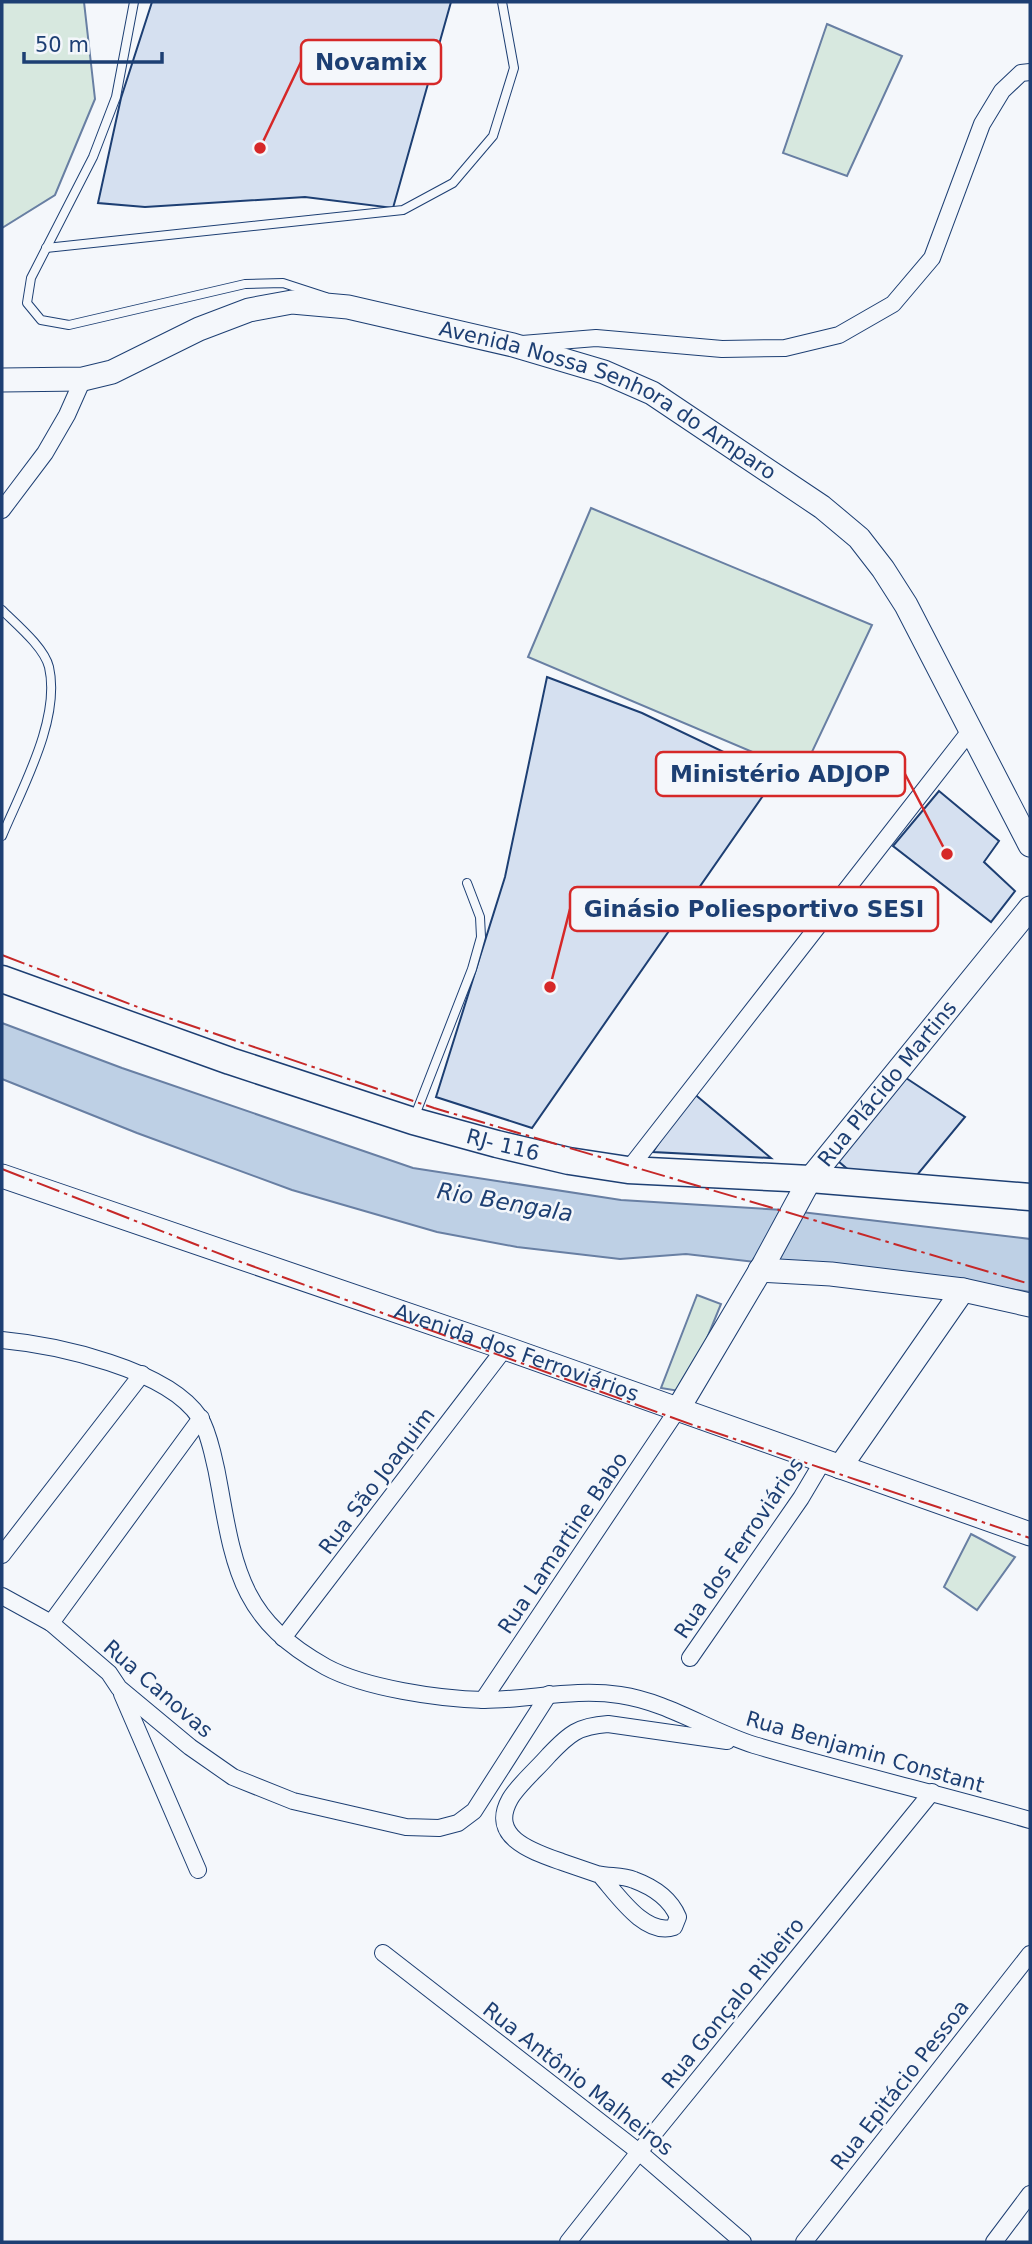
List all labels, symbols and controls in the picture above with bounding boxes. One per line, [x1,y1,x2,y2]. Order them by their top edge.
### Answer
scale bar [24,21,163,65]
text: 50 m [35,33,89,57]
callout: Novamix [301,40,441,84]
text: Novamix [315,49,427,75]
street label: Avenida Nossa Senhora do Amparo [437,316,781,485]
callout: Ministério ADJOP [656,752,905,796]
text: Ministério ADJOP [670,761,890,787]
callout: Ginásio Poliesportivo SESI [570,887,938,931]
text: Ginásio Poliesportivo SESI [584,896,924,922]
street label: Rua Plácido Martins [813,996,962,1171]
street label: RJ- 116 [464,1124,542,1166]
water label: Rio Bengala [435,1177,575,1227]
street label: Avenida dos Ferroviários [391,1299,642,1406]
street label: Rua São Joaquim [314,1403,440,1559]
street label: Rua Lamartine Babo [493,1448,633,1638]
street label: Rua dos Ferroviários [670,1453,808,1643]
street label: Rua Canovas [99,1635,217,1743]
street label: Rua Benjamin Constant [743,1706,987,1798]
street label: Rua Gonçalo Ribeiro [657,1913,809,2093]
street label: Rua Epitácio Pessoa [826,1995,974,2175]
street label: Rua Antônio Malheiros [478,1997,678,2161]

